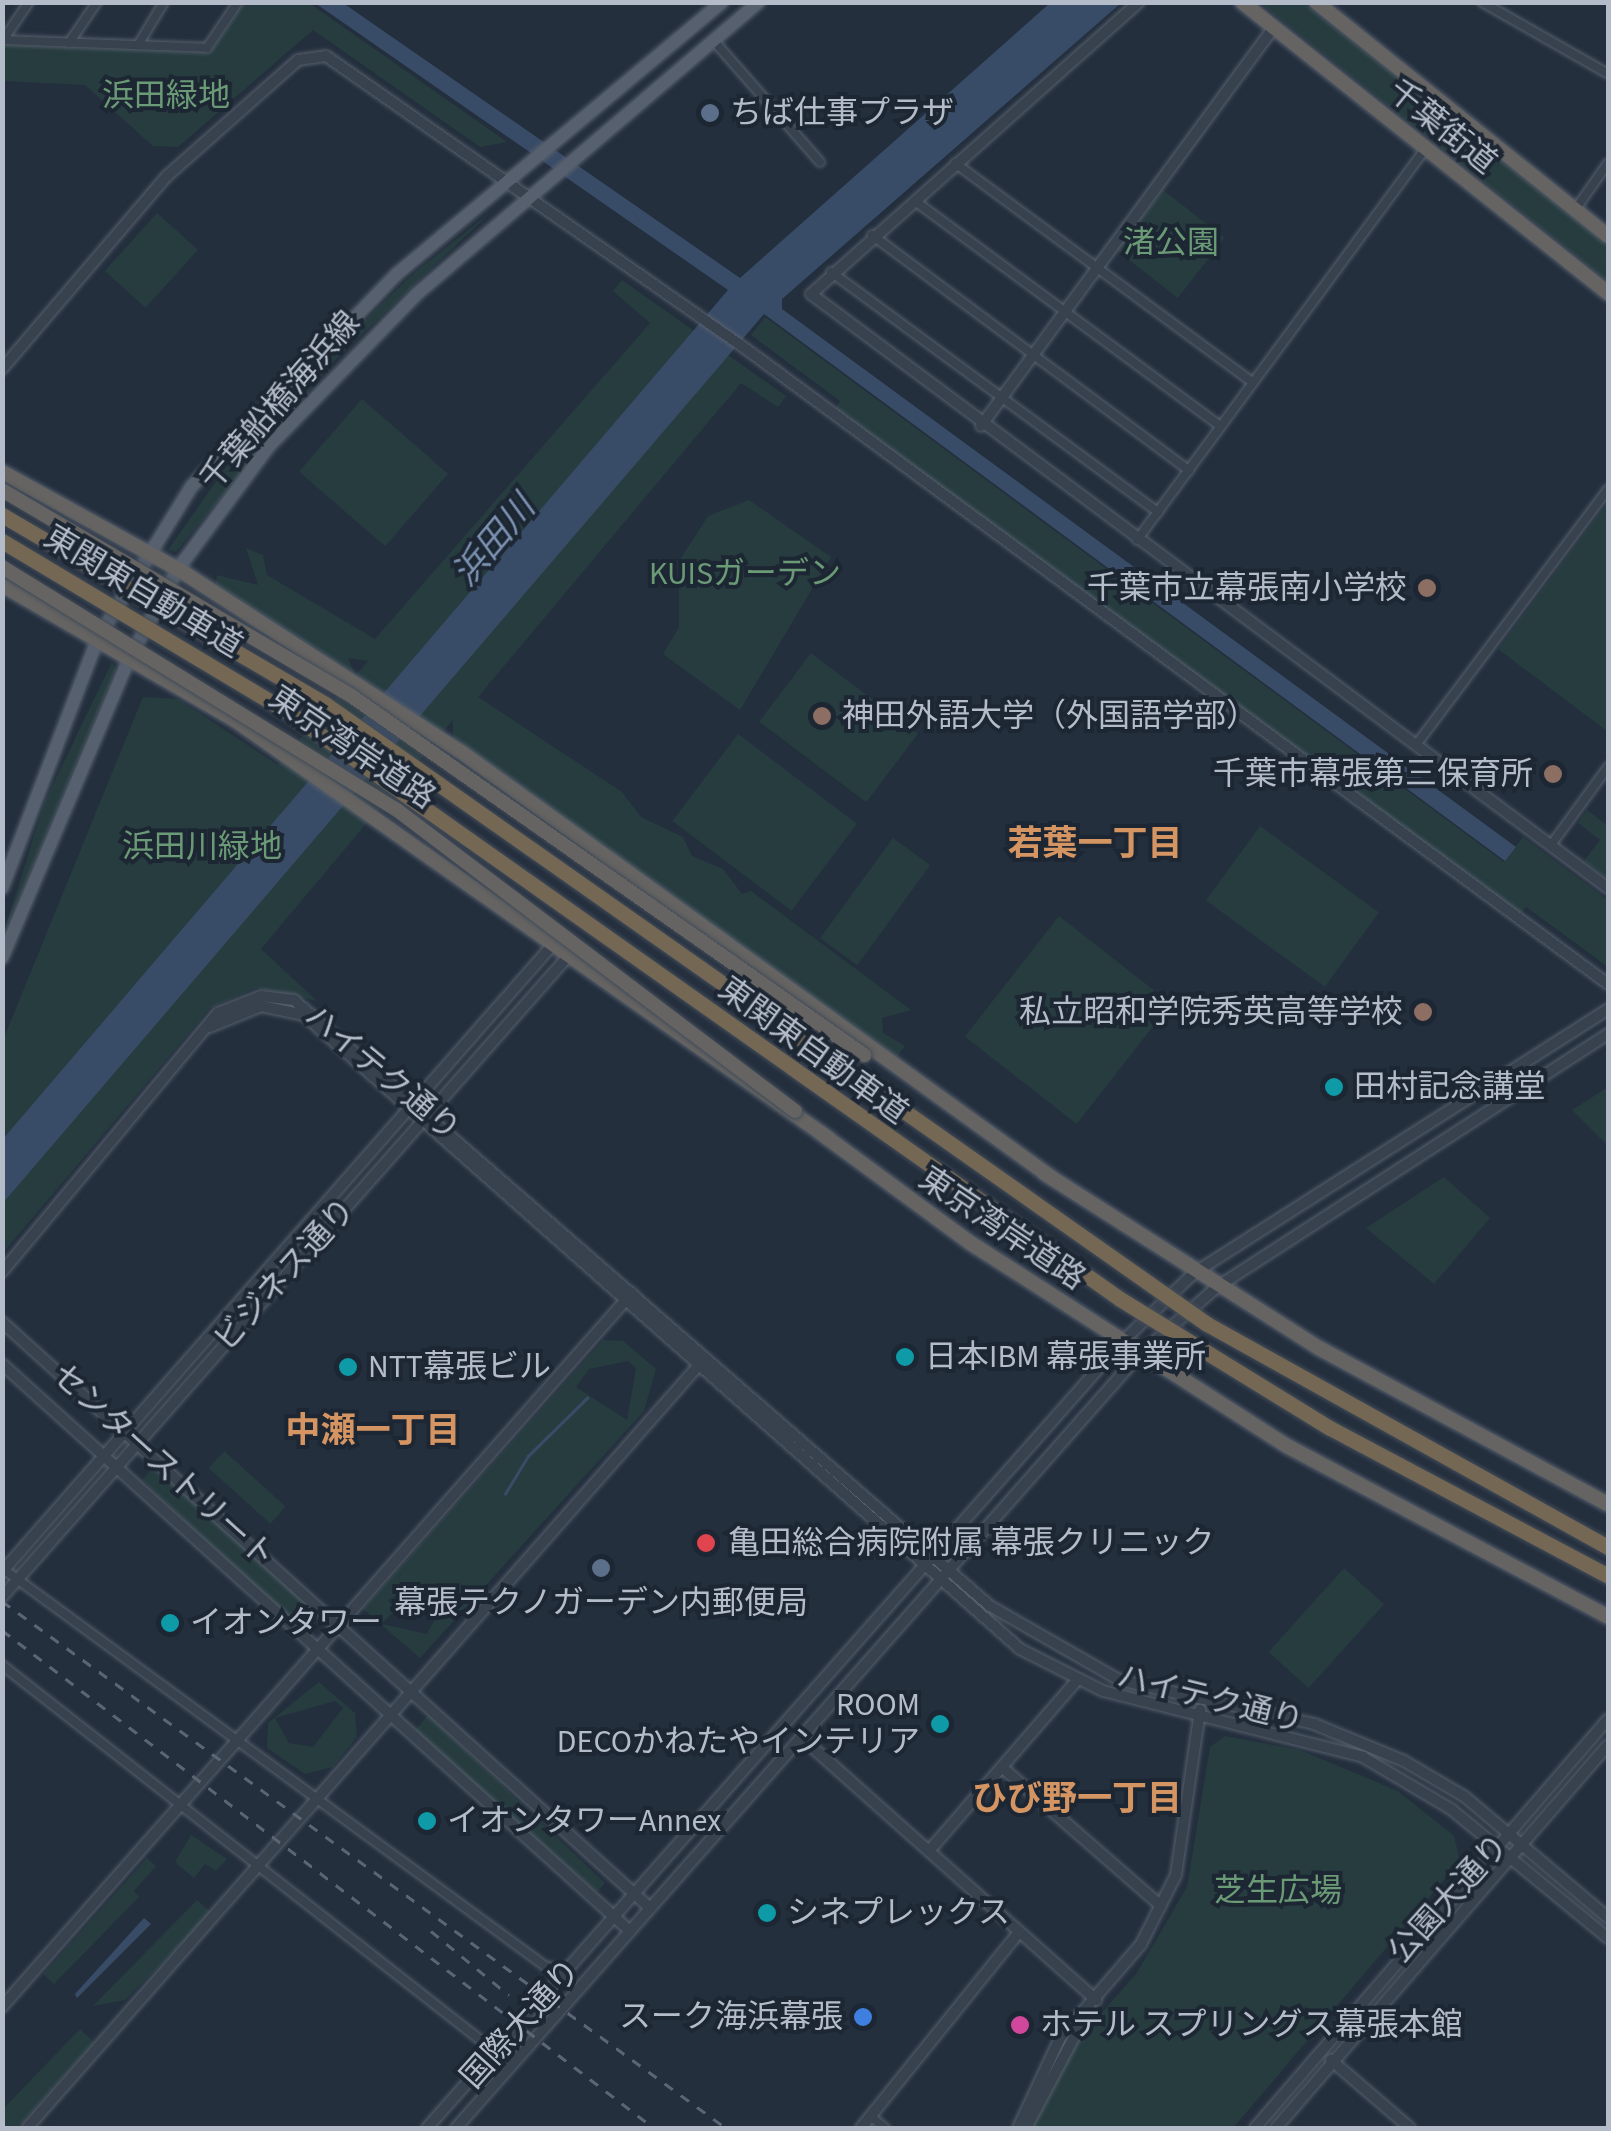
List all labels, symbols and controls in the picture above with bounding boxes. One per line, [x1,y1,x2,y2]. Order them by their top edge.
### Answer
street label: 千葉街道 [1380,72,1504,182]
park label: 浜田緑地 [102,77,230,115]
place label: ちば仕事プラザ [730,94,954,132]
marker: ちば仕事プラザ [699,102,721,124]
park label: 渚公園 [1123,224,1219,262]
street label: 千葉船橋海浜線 [192,304,368,498]
water label: 浜田川 [444,487,544,595]
street label: 東関東自動車道 [37,518,249,666]
park label: KUISガーデン [649,555,841,593]
place label: 千葉市立幕張南小学校 [1087,569,1407,607]
marker: 千葉市立幕張南小学校 [1416,577,1438,599]
street label: 東京湾岸道路 [262,678,442,818]
place label: 神田外語大学（外国語学部） [842,697,1258,735]
marker: 神田外語大学（外国語学部） [811,705,833,727]
place label: 千葉市幕張第三保育所 [1213,755,1533,793]
marker: 千葉市幕張第三保育所 [1542,763,1564,785]
district label: 若葉一丁目 [1008,823,1182,865]
park label: 浜田川緑地 [122,828,282,866]
street label: 東関東自動車道 [711,970,915,1132]
place label: 私立昭和学院秀英高等学校 [1019,993,1403,1031]
street label: ハイテク通り [296,997,468,1149]
marker: 私立昭和学院秀英高等学校 [1412,1001,1434,1023]
place label: 田村記念講堂 [1354,1068,1546,1106]
marker: 田村記念講堂 [1323,1076,1345,1098]
street label: 東京湾岸道路 [912,1159,1092,1299]
street label: ビジネス通り [206,1191,364,1359]
place label: 日本IBM 幕張事業所 [925,1338,1206,1376]
marker: 日本IBM 幕張事業所 [894,1346,916,1368]
place label: NTT幕張ビル [368,1348,551,1386]
street label: センターストリート [43,1355,283,1577]
marker: NTT幕張ビル [337,1356,359,1378]
district label: 中瀬一丁目 [286,1410,460,1452]
place label: 亀田総合病院附属 幕張クリニック [728,1524,1214,1562]
marker: 亀田総合病院附属 幕張クリニック [693,1530,719,1556]
marker: 幕張テクノガーデン内郵便局 [590,1557,612,1579]
place label: 幕張テクノガーデン内郵便局 [393,1584,809,1622]
place label: イオンタワー [190,1604,382,1642]
marker: イオンタワー [159,1612,181,1634]
street label: ハイテク通り [1112,1657,1308,1741]
place label: ROOM DECOかねたやインテリア [557,1687,920,1762]
marker: ROOM DECOかねたやインテリア [929,1713,951,1735]
district label: ひび野一丁目 [972,1778,1182,1820]
place label: イオンタワーAnnex [447,1802,721,1840]
marker: イオンタワーAnnex [416,1810,438,1832]
street label: 公園大通り [1381,1827,1517,1971]
park label: 芝生広場 [1214,1872,1342,1910]
place label: シネプレックス [787,1894,1011,1932]
marker: シネプレックス [756,1902,778,1924]
street label: 国際大通り [453,1952,589,2096]
place label: スーク海浜幕張 [619,1998,843,2036]
marker: スーク海浜幕張 [852,2006,874,2028]
place label: ホテル スプリングス幕張本館 [1040,2006,1462,2044]
marker: ホテル スプリングス幕張本館 [1009,2014,1031,2036]

